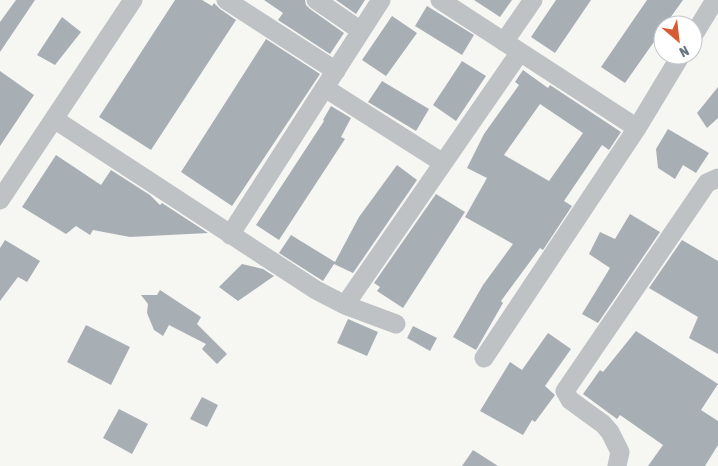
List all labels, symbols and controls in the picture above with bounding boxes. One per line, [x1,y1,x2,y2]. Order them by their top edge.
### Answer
north arrow [653,15,703,65]
text: N [677,42,692,60]

